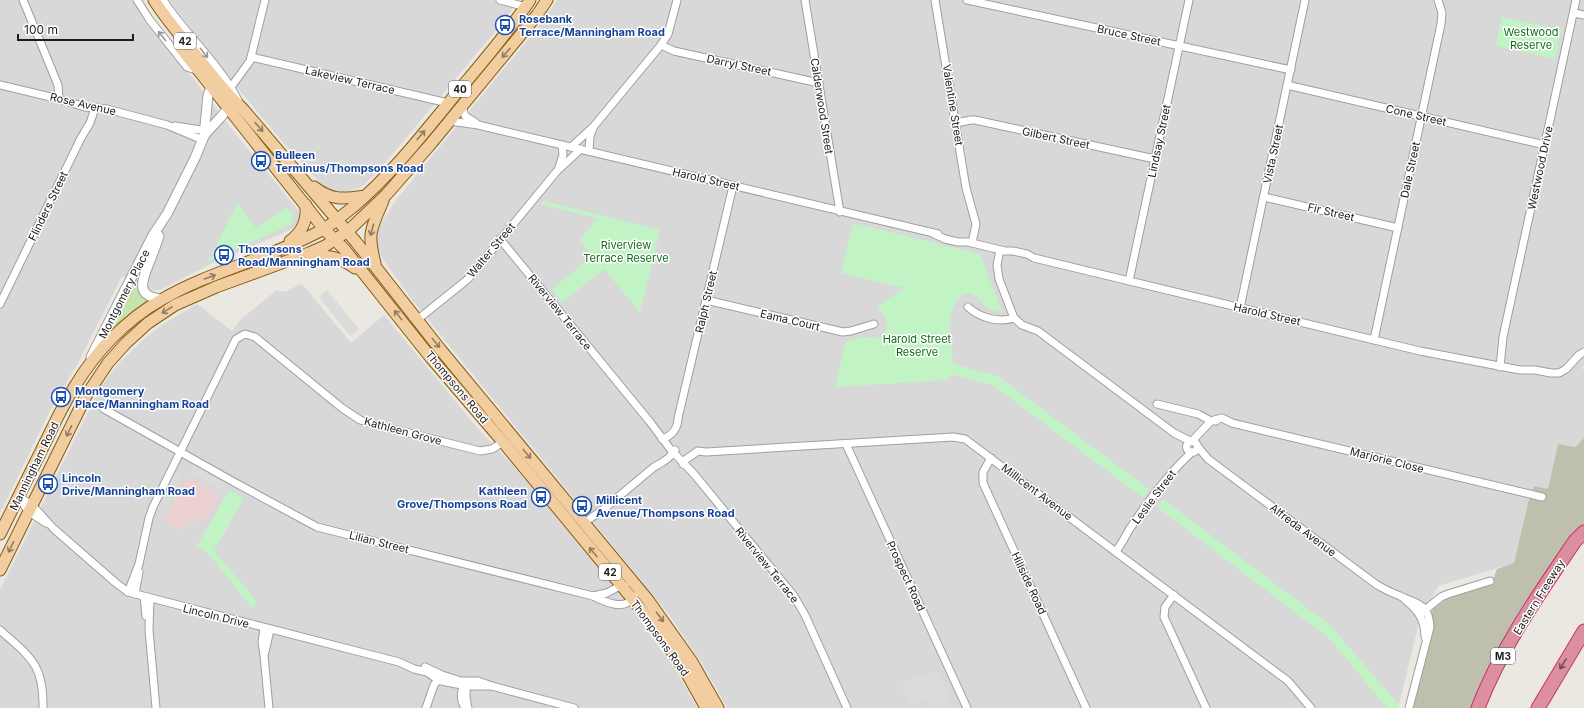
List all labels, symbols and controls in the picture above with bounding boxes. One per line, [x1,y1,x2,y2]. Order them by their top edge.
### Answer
place label: Rosebank Terrace/Manningham Road [519,12,665,39]
bus stop icon: Rosebank Terrace/Manningham Road [494,14,516,36]
scale bar [18,16,133,42]
street label: Bruce Street [1096,21,1162,49]
text: 100 m [24,22,58,37]
park label: Westwood Reserve [1504,25,1559,52]
one-way arrow [158,31,166,42]
road number: 42 [174,33,196,49]
one-way arrow [199,47,208,58]
one-way arrow [501,47,510,58]
street label: Darryl Street [705,51,773,79]
street label: Calderwood Street [807,57,837,155]
street label: Lakeview Terrace [304,63,396,97]
street label: Valentine Street [940,63,966,147]
road number: 40 [449,81,471,97]
street label: Rose Avenue [49,90,117,118]
street label: Cone Street [1384,101,1448,129]
street label: Lindsay Street [1144,103,1174,179]
one-way arrow [254,122,263,132]
street label: Vista Street [1260,123,1286,185]
street label: Gilbert Street [1021,124,1091,152]
street label: Westwood Drive [1524,125,1556,211]
one-way arrow [417,130,426,140]
street label: Dale Street [1397,140,1423,199]
place label: Bulleen Terminus/Thompsons Road [275,148,424,175]
bus stop icon: Bulleen Terminus/Thompsons Road [250,150,272,172]
street label: Harold Street [671,164,741,194]
street label: Flinders Street [25,169,71,243]
street label: Fir Street [1306,200,1356,224]
street label: Walter Street [464,219,518,280]
one-way arrow [368,223,375,236]
park label: Riverview Terrace Reserve [583,238,669,265]
place label: Thompsons Road/Manningham Road [238,242,370,269]
bus stop icon: Thompsons Road/Manningham Road [213,244,235,266]
street label: Montgomery Place [95,247,153,341]
street label: Ralph Street [692,269,720,334]
street label: Riverview Terrace [525,271,595,353]
one-way arrow [203,273,215,281]
street label: Harold Street [1232,299,1302,329]
one-way arrow [162,306,173,314]
street label: Eama Court [759,306,822,334]
one-way arrow [394,310,402,321]
park label: Harold Street Reserve [883,332,952,359]
one-way arrow [432,338,440,349]
street label: Thompsons Road [422,348,492,426]
place label: Montgomery Place/Manningham Road [75,384,209,411]
bus stop icon: Montgomery Place/Manningham Road [50,386,72,408]
street label: Kathleen Grove [363,414,443,448]
street label: Manningham Road [6,419,62,513]
one-way arrow [65,424,72,436]
street label: Marjorie Close [1349,444,1425,476]
one-way arrow [523,449,532,460]
street label: Millicent Avenue [999,461,1075,523]
street label: Leslie Street [1129,467,1179,527]
place label: Lincoln Drive/Manningham Road [62,471,195,498]
bus stop icon: Lincoln Drive/Manningham Road [37,473,59,495]
place label: Kathleen Grove/Thompsons Road [397,484,527,511]
bus stop icon: Kathleen Grove/Thompsons Road [530,486,552,508]
place label: Millicent Avenue/Thompsons Road [596,493,735,520]
bus stop icon: Millicent Avenue/Thompsons Road [571,495,593,517]
street label: Alfreda Avenue [1267,501,1339,559]
street label: Riverview Terrace [732,524,802,606]
street label: Lilian Street [348,528,411,556]
street label: Prospect Road [884,539,928,613]
one-way arrow [7,541,15,553]
one-way arrow [589,546,598,557]
street label: Hillside Road [1008,549,1050,617]
street label: Eastern Freeway [1510,557,1568,637]
road number: 42 [599,564,621,580]
street label: Thompsons Road [628,597,692,679]
street label: Lincoln Drive [181,601,251,631]
one-way arrow [656,611,665,622]
road number: M3 [1491,648,1515,664]
one-way arrow [1559,658,1567,670]

